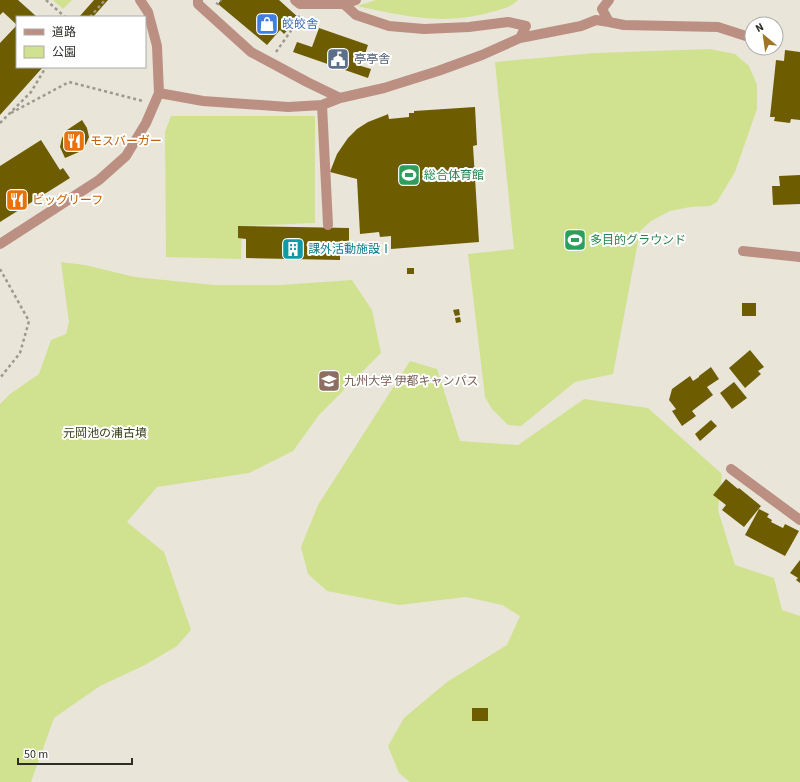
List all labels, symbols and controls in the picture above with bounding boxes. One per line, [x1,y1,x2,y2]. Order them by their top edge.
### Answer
shop icon: 皎皎舎 [254,11,280,37]
legend [16,16,146,68]
place label: 皎皎舎 [282,16,318,33]
north arrow [744,16,784,56]
text: N [753,19,766,36]
text: 道路 [52,24,76,41]
text: 公園 [52,44,76,61]
public building icon: 亭亭舎 [325,46,351,72]
place label: 亭亭舎 [354,51,390,68]
restaurant icon: モスバーガー [61,128,87,154]
place label: モスバーガー [90,133,162,150]
sports icon: 総合体育館 [396,162,422,188]
place label: 総合体育館 [424,167,484,184]
restaurant icon: ビッグリーフ [4,187,30,213]
place label: ビッグリーフ [32,192,103,209]
sports icon: 多目的グラウンド [562,227,588,253]
place label: 多目的グラウンド [590,232,686,249]
building icon: 課外活動施設Ⅰ [280,236,306,262]
place label: 課外活動施設Ⅰ [308,241,392,258]
school or university icon: 九州大学 伊都キャンパス [316,368,342,394]
place label: 九州大学 伊都キャンパス [344,373,478,390]
park label: 元岡池の浦古墳 [63,425,147,442]
scale bar [18,740,132,766]
text: 50 m [24,746,48,763]

